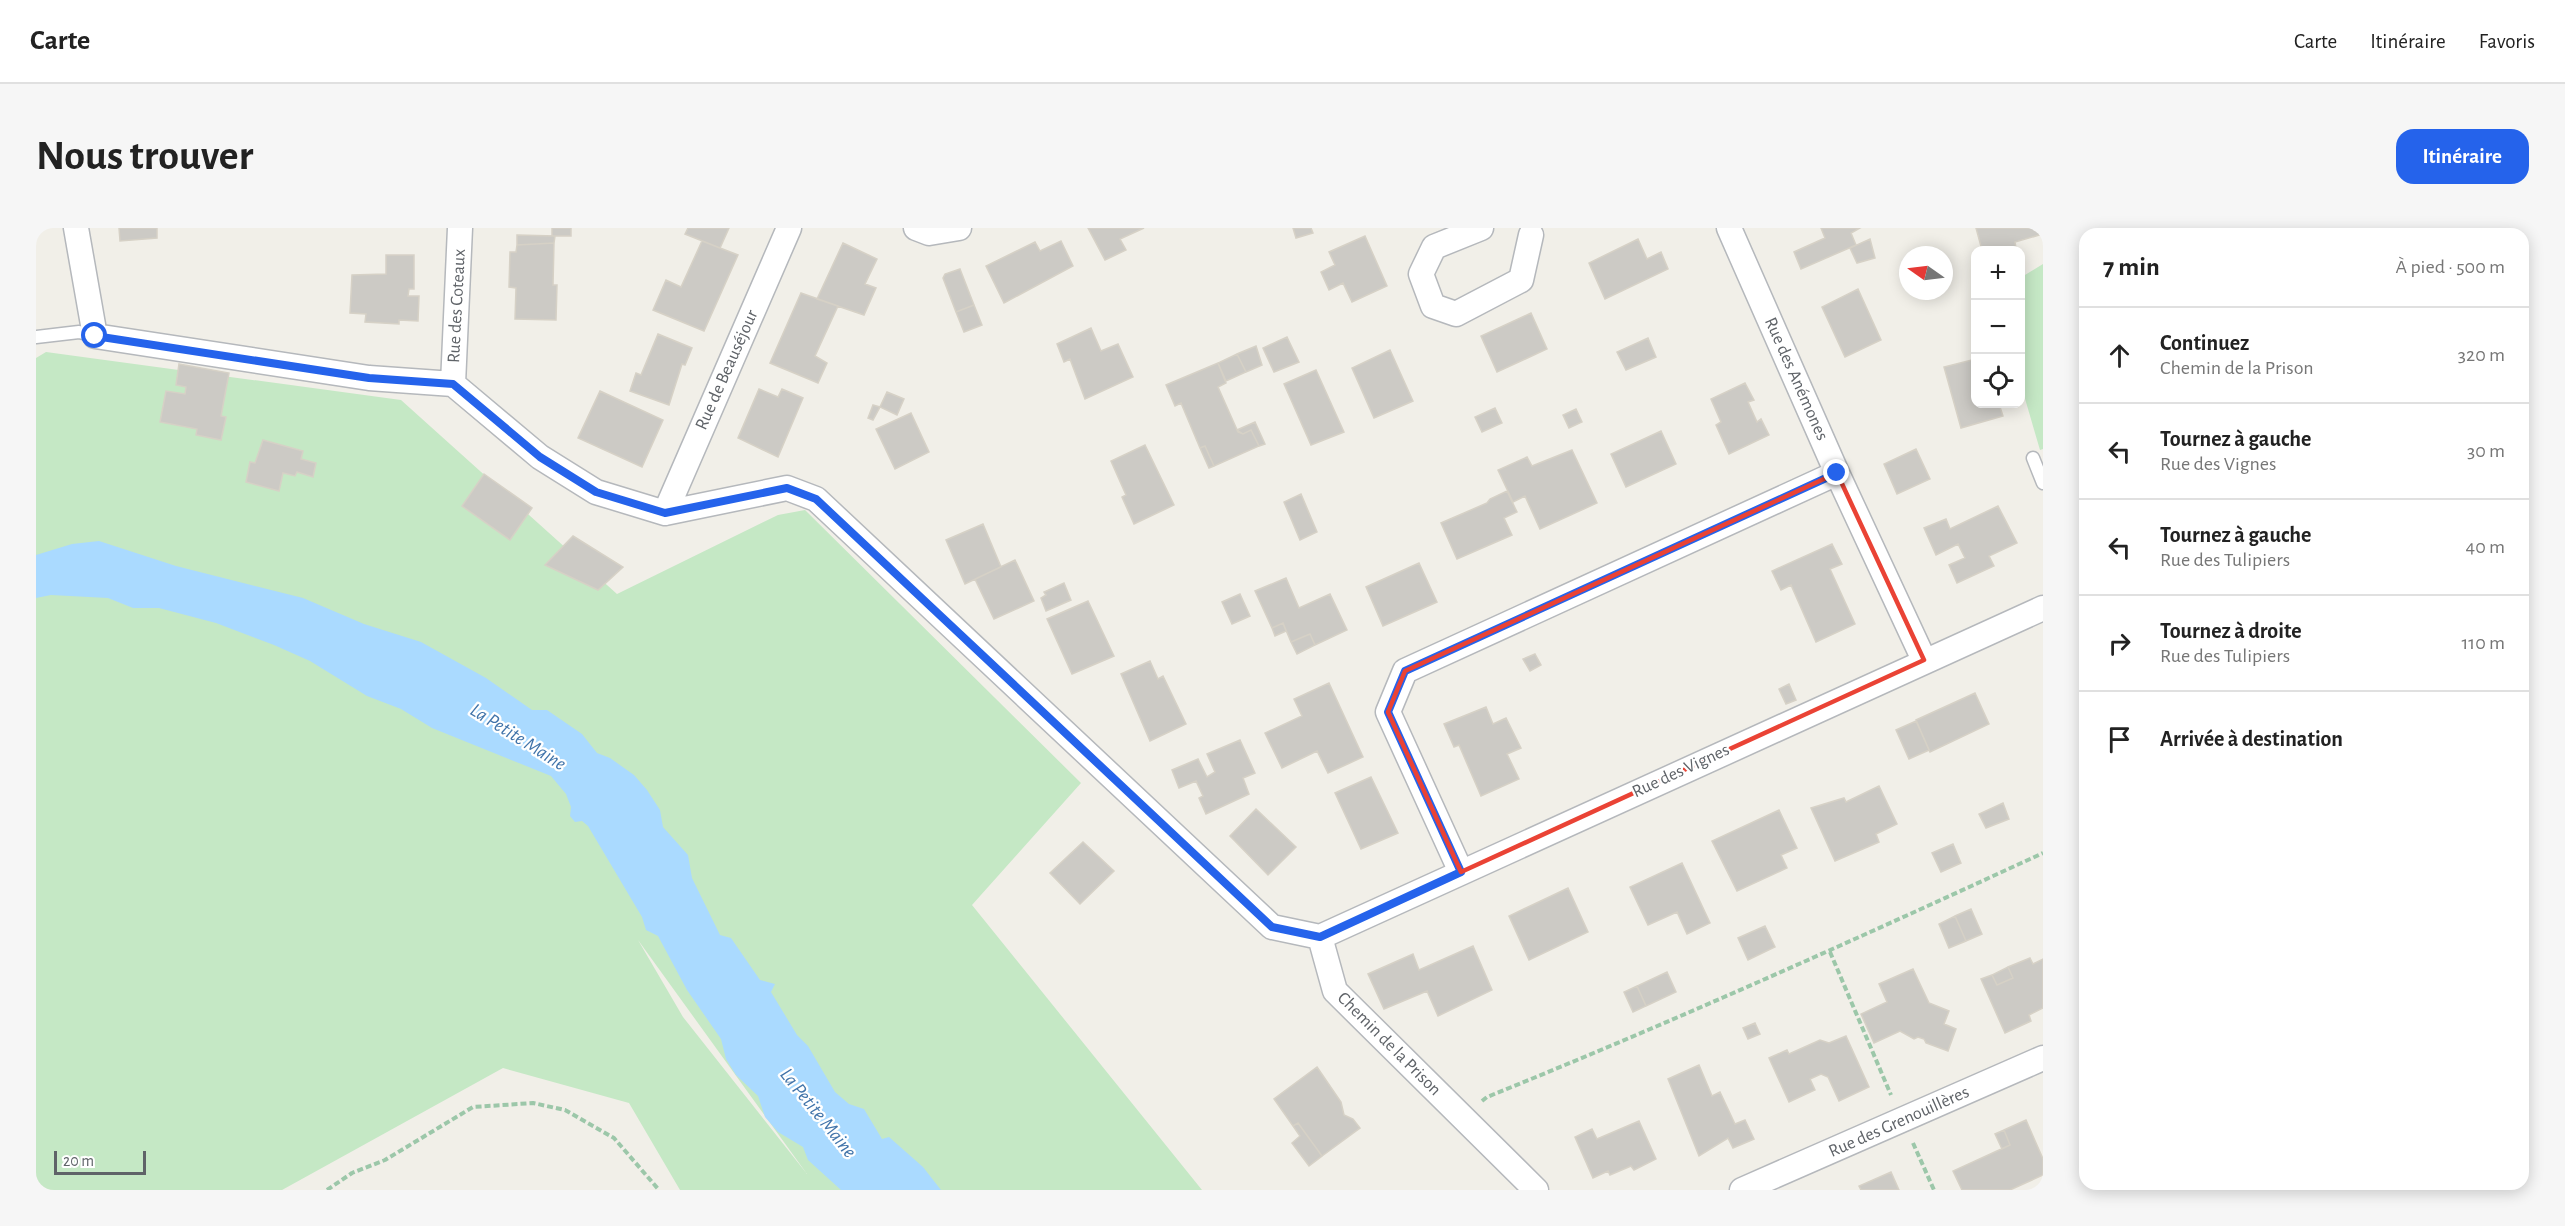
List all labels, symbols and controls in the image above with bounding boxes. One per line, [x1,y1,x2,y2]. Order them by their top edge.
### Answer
text: Carte [30,27,90,55]
text: Carte [2294,31,2337,52]
text: Itinéraire [2370,31,2446,52]
text: Favoris [2479,31,2535,52]
button: Itinéraire [2396,129,2529,184]
text: Nous trouver [36,135,253,177]
north arrow [1899,246,1953,300]
map controls [1971,246,2025,408]
button: + [1971,246,2025,300]
street label: Rue des Coteaux [445,248,469,364]
text: 7 min [2103,254,2160,280]
text: À pied · 500 m [2396,257,2505,277]
button: − [1971,300,2025,354]
street label: Rue de Beauséjour [692,307,762,433]
street label: Rue des Anémones [1761,315,1831,443]
route start [81,322,107,348]
text: Continuez [2160,332,2249,354]
icon: ahead [2103,339,2136,372]
text: 320 m [2458,345,2505,365]
button: locate [1971,354,2025,408]
text: Chemin de la Prison [2160,358,2314,378]
text: Tournez à gauche [2160,428,2311,450]
icon: left [2103,435,2136,468]
text: 30 m [2467,441,2505,461]
text: Rue des Vignes [2160,454,2276,474]
route end [1823,459,1849,485]
text: Tournez à gauche [2160,524,2311,546]
icon: left [2103,531,2136,564]
text: 40 m [2466,537,2505,557]
text: Rue des Tulipiers [2160,550,2290,570]
text: Tournez à droite [2160,620,2302,642]
icon: right [2103,627,2136,660]
text: 110 m [2461,633,2505,653]
text: Rue des Tulipiers [2160,646,2290,666]
water label: La Petite Maine [467,700,570,775]
icon: arrive [2103,723,2136,756]
text: Arrivée à destination [2160,728,2343,750]
street label: Rue des Vignes [1630,741,1732,801]
street label: Chemin de la Prison [1334,989,1444,1099]
water label: La Petite Maine [776,1064,860,1162]
street label: Rue des Grenouillères [1826,1083,1972,1161]
scale bar [54,1148,146,1176]
text: 20 m [63,1153,94,1169]

